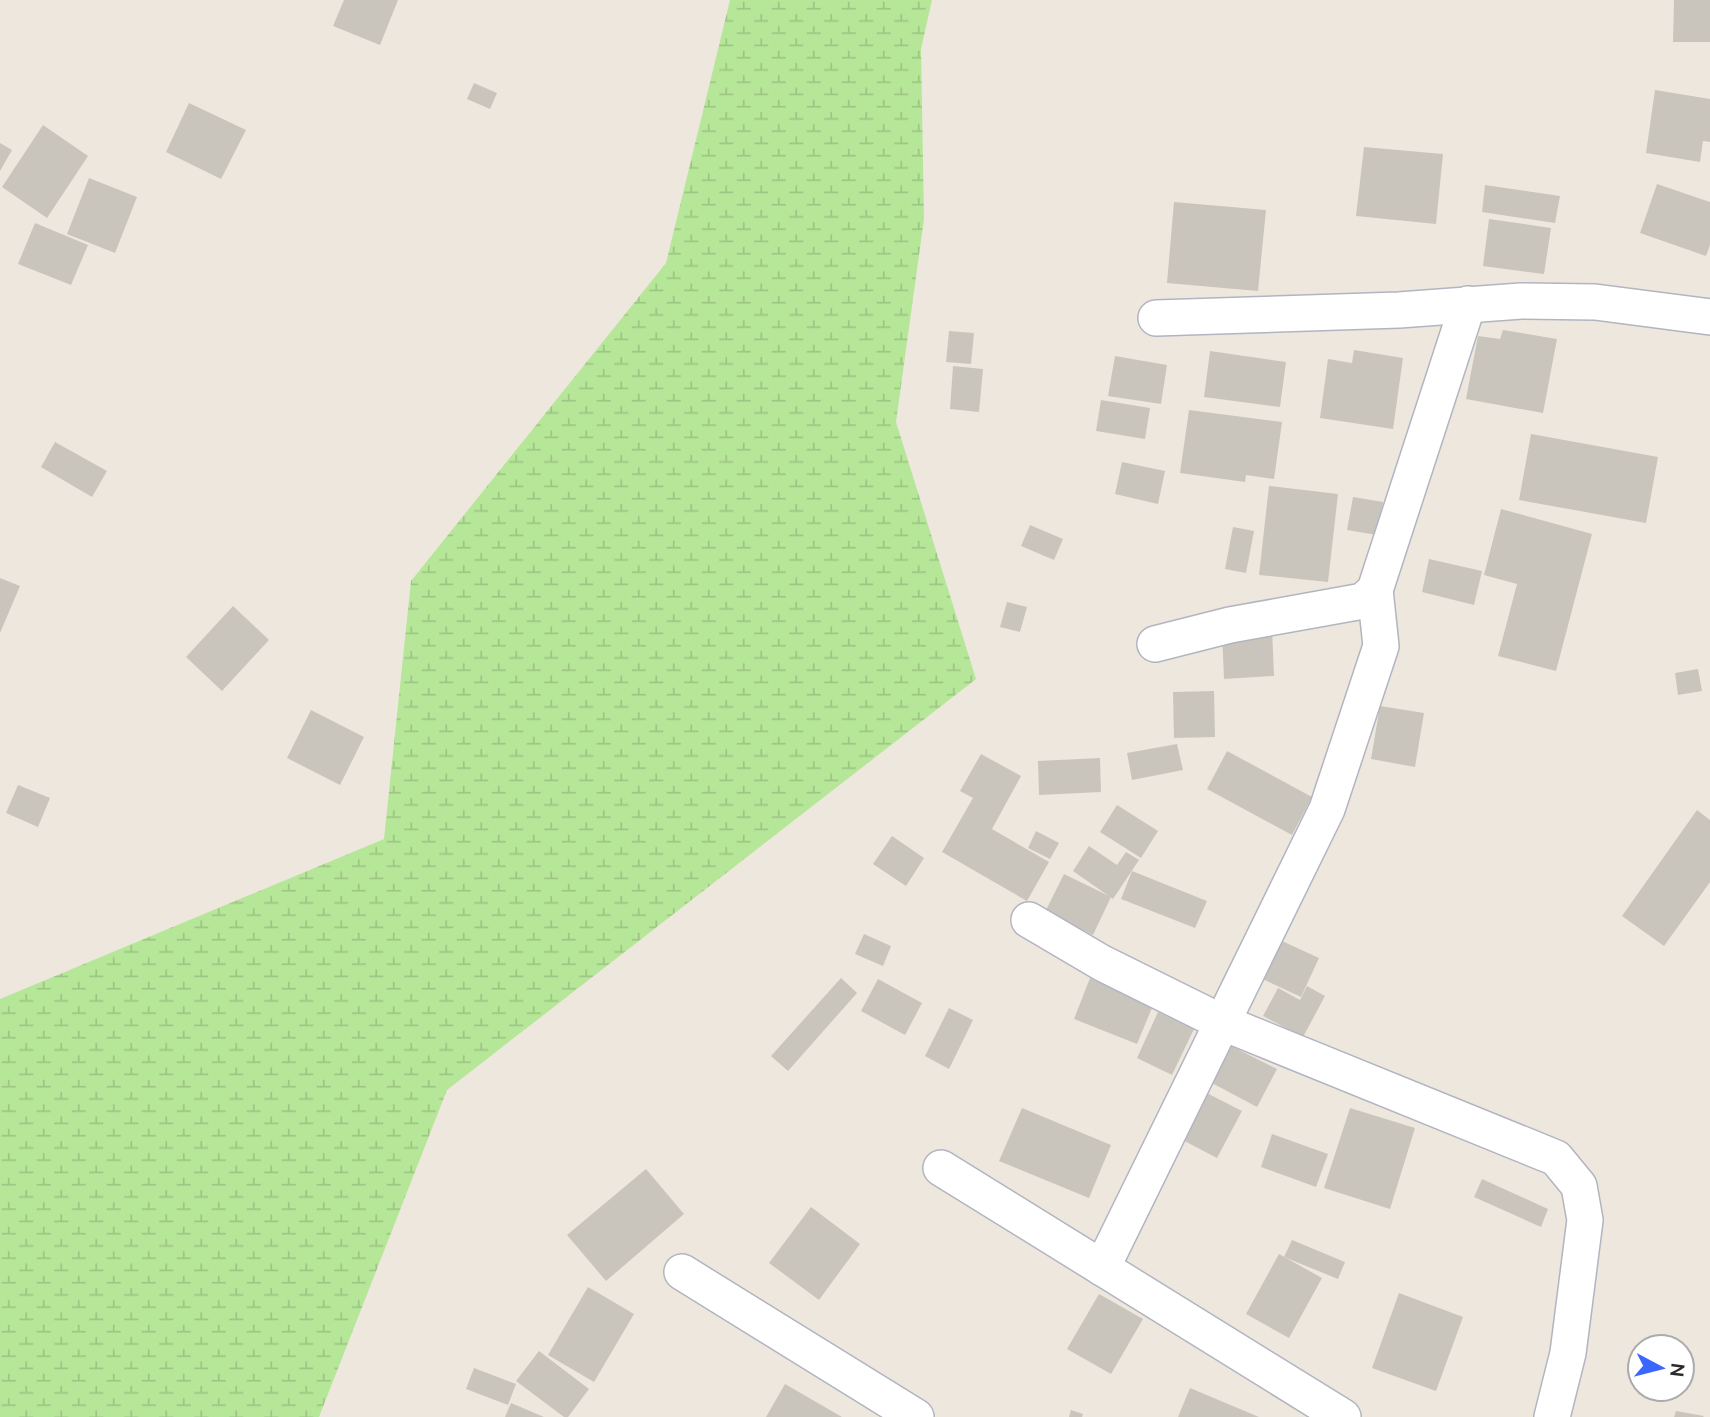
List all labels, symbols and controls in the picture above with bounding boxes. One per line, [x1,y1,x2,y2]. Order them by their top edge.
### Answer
north arrow [1626,1333,1696,1403]
text: N [1666,1362,1690,1378]

